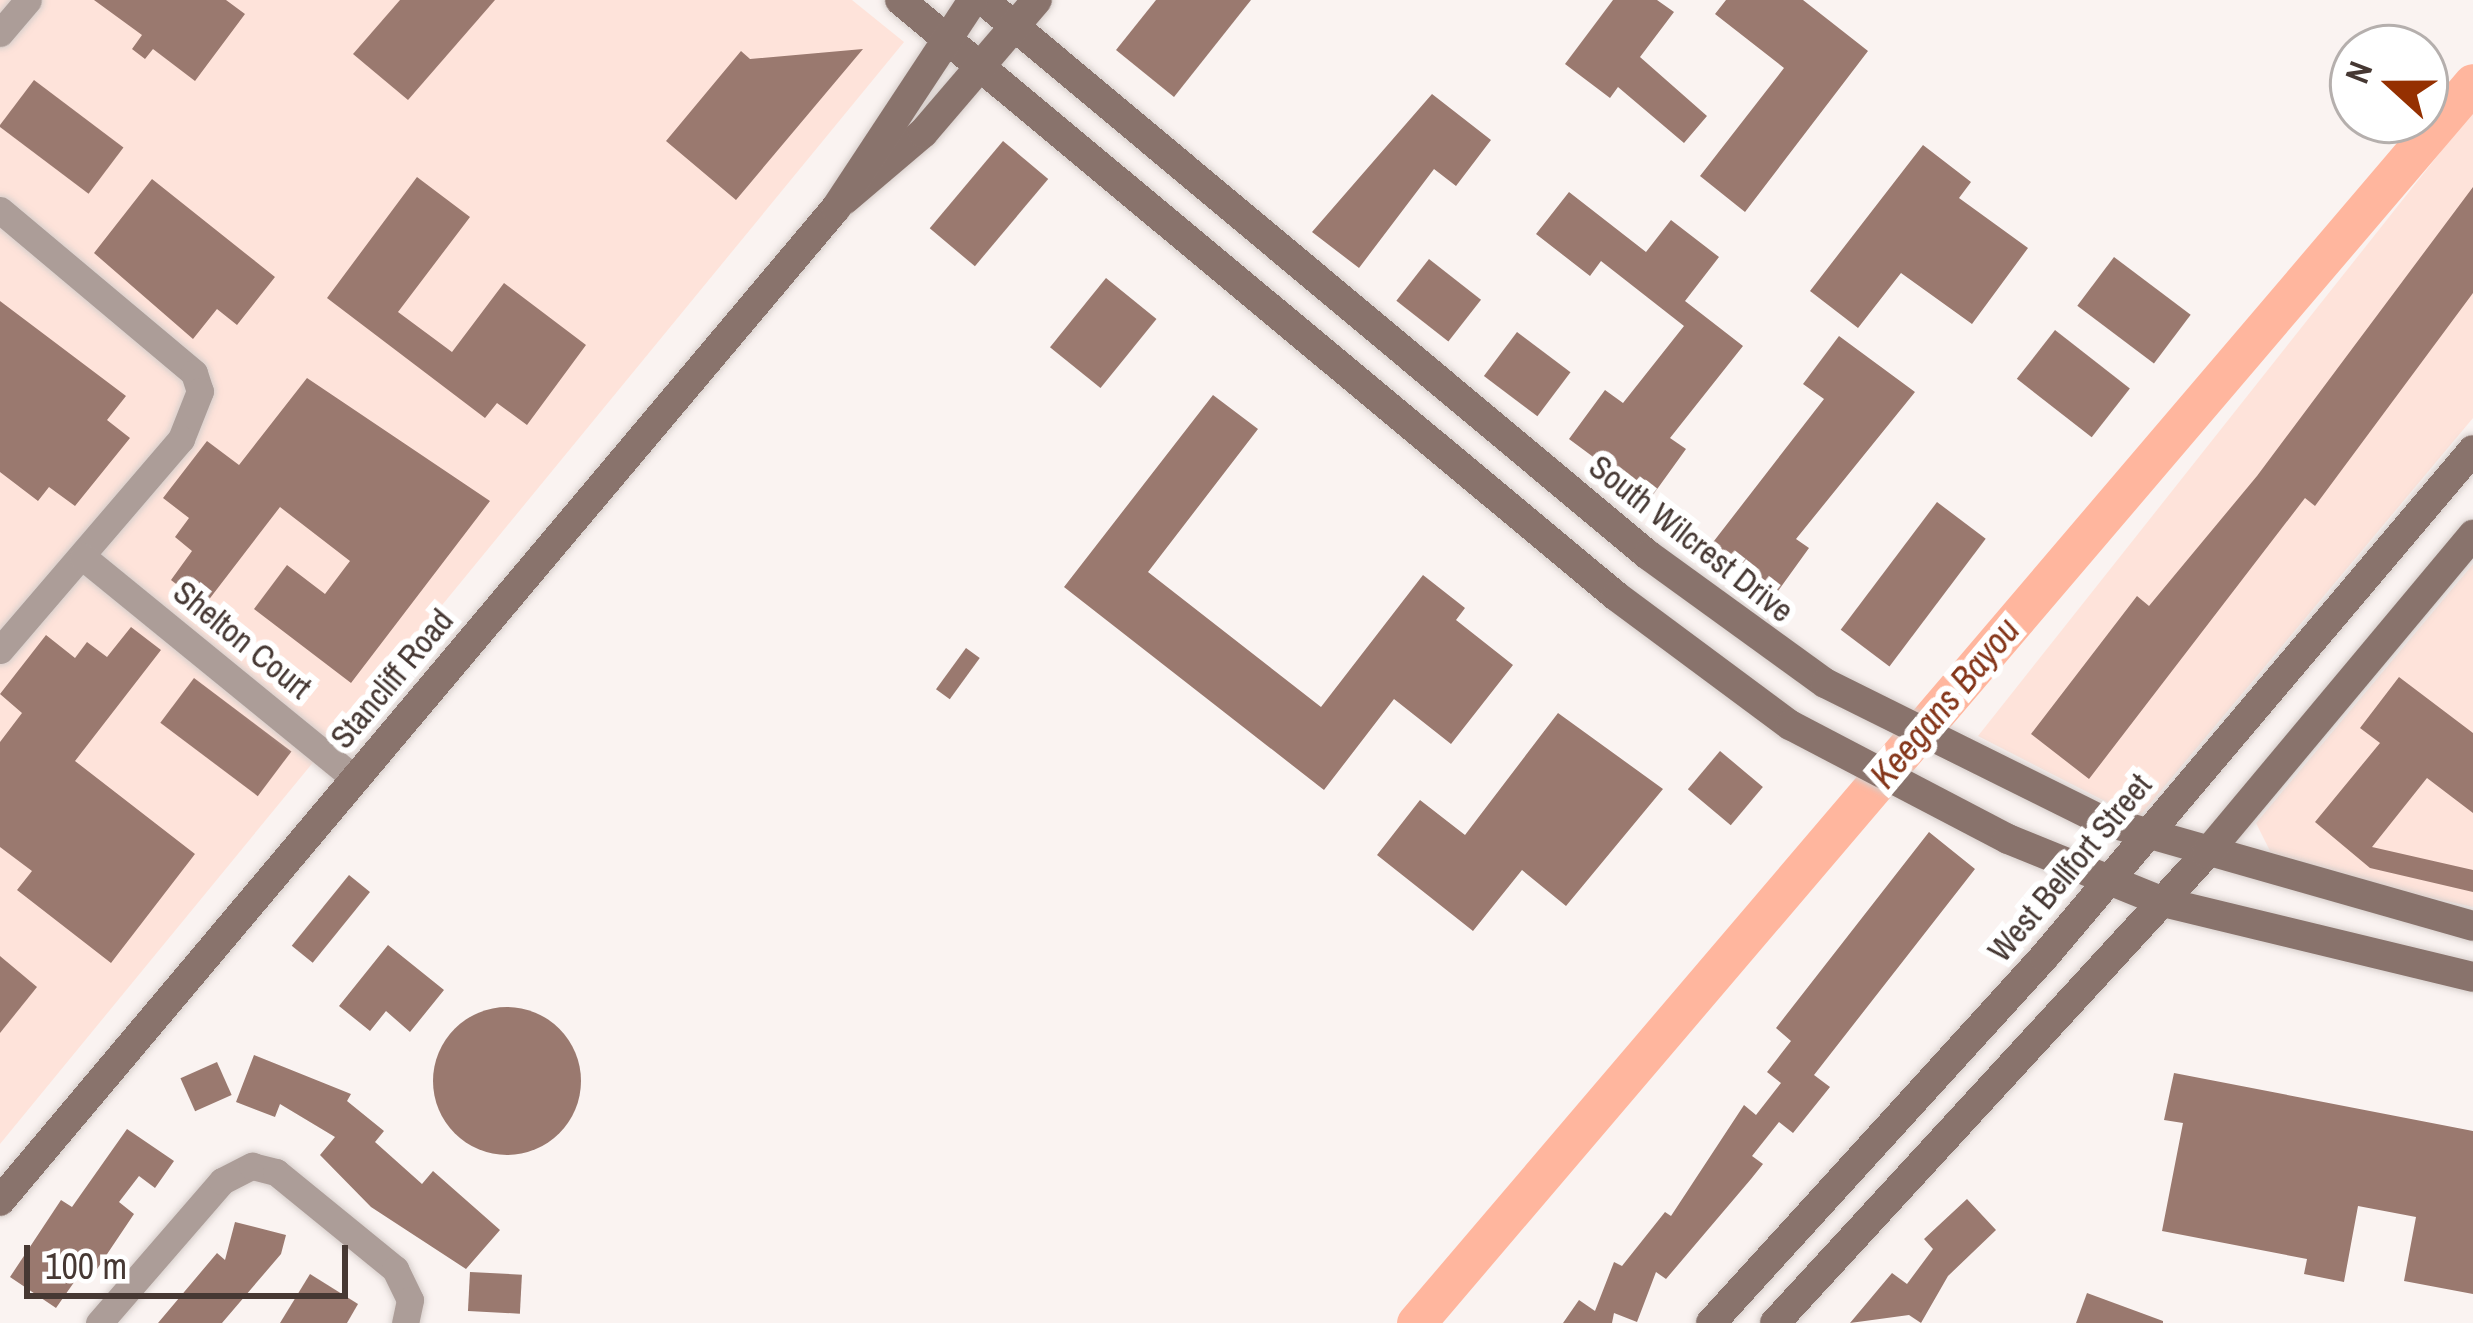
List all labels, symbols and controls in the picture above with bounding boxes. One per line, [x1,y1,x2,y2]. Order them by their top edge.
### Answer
north arrow [2329,24,2449,144]
text: N [2334,55,2382,89]
street label: South Wilcrest Drive [1581,447,1801,631]
street label: Shelton Court [165,573,319,707]
street label: Stancliff Road [322,601,462,757]
water label: Keegans Bayou [1861,609,2029,797]
street label: West Bellfort Street [1980,766,2160,970]
scale bar [30,1221,354,1295]
text: 100 m [45,1242,127,1290]

